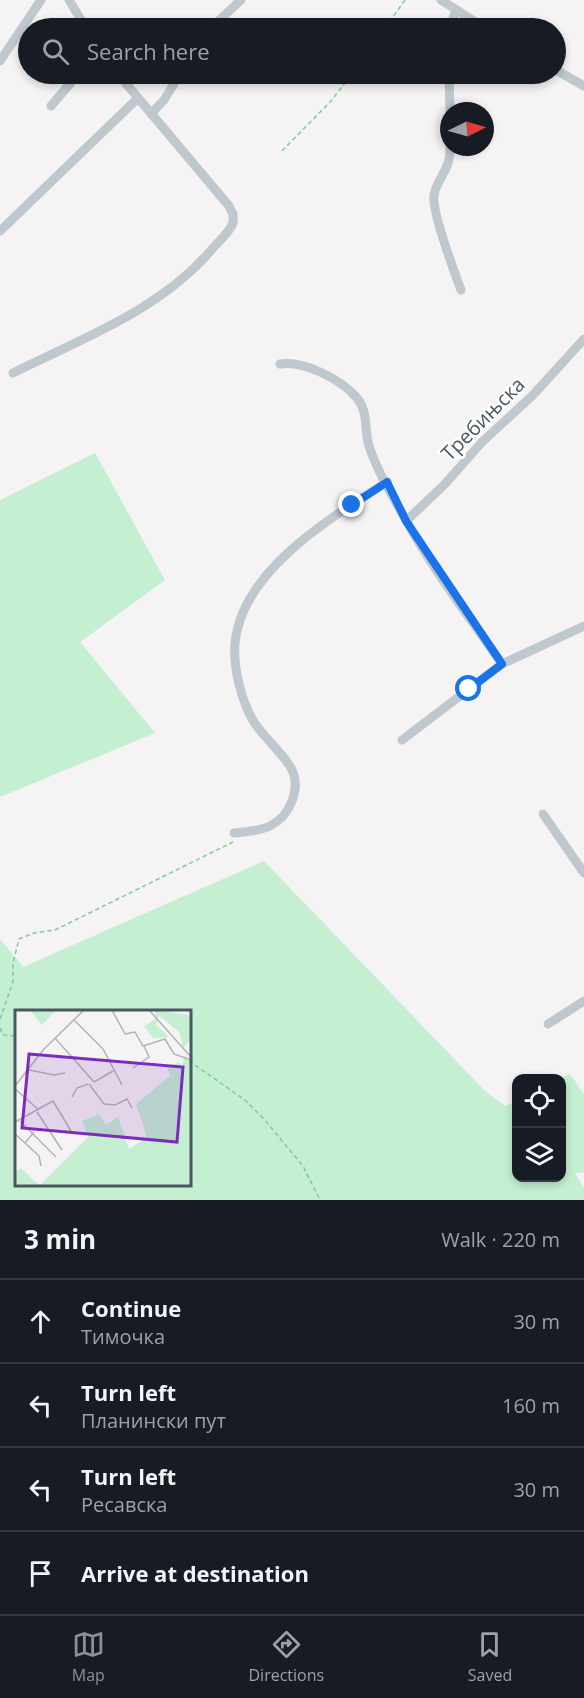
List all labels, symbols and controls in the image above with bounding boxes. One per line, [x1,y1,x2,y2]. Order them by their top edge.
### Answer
search box [18,18,566,84]
icon: search [39,35,72,68]
text: Search here [87,36,210,66]
north arrow [440,102,494,156]
street label: Требињска [435,371,530,466]
route end [338,491,364,517]
route start [455,675,481,701]
inset map [15,1010,190,1185]
map controls [512,1074,566,1182]
button: locate [512,1074,566,1128]
button: layers [512,1128,566,1182]
text: 3 min [24,1221,96,1257]
text: Walk · 220 m [441,1226,560,1253]
text: Continue [81,1293,181,1323]
icon: ahead [24,1305,57,1338]
text: 30 m [513,1308,560,1335]
text: Тимочка [81,1323,165,1350]
text: Turn left [81,1377,176,1407]
icon: left [24,1389,57,1422]
text: 160 m [502,1392,560,1419]
text: Планински пут [81,1407,226,1434]
text: Turn left [81,1461,176,1491]
icon: left [24,1473,57,1506]
text: 30 m [513,1476,560,1503]
text: Ресавска [81,1491,167,1518]
icon: arrive [24,1557,57,1590]
text: Arrive at destination [81,1558,309,1588]
tab: Map [72,1628,105,1686]
tab: Directions [248,1628,324,1686]
tab: Saved [468,1628,512,1686]

